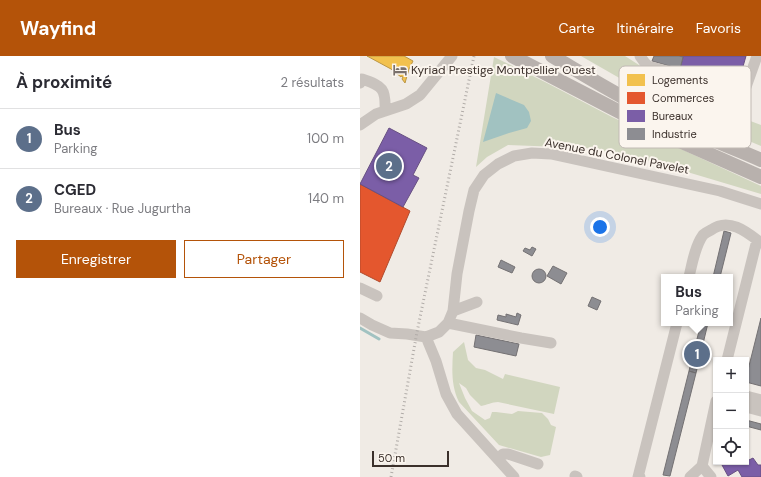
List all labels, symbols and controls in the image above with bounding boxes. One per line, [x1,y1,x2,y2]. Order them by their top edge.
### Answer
text: Wayfind [20,16,96,41]
text: Carte [559,19,595,37]
text: Itinéraire [617,19,674,37]
text: Favoris [696,19,741,37]
hotel icon: Kyriad Prestige Montpellier Ouest [392,62,408,78]
place label: Kyriad Prestige Montpellier Ouest [411,62,596,78]
legend [619,66,751,148]
text: À proximité [16,71,112,93]
text: Logements [652,73,708,87]
text: 2 résultats [281,74,344,91]
text: Commerces [652,91,714,105]
text: Bureaux [652,109,693,123]
text: Bus [54,120,81,140]
text: Industrie [652,127,697,141]
text: 1 [27,130,31,147]
text: 100 m [307,130,344,147]
street label: Avenue du Colonel Pavelet [544,134,691,178]
text: Parking [54,140,98,157]
pin: 2 [376,151,402,181]
text: CGED [54,180,96,200]
text: 2 [25,190,33,207]
text: 140 m [308,190,344,207]
text: Bureaux · Rue Jugurtha [54,200,191,217]
your location [590,217,610,237]
button: Enregistrer [16,240,176,278]
button: Partager [184,240,344,278]
popup [661,274,733,326]
text: Bus [675,282,702,302]
text: Parking [675,302,719,319]
pin: 1 [684,339,710,369]
map controls [713,357,749,465]
button: + [713,357,749,393]
button: − [713,393,749,429]
button: locate [713,429,749,465]
scale bar [372,449,449,468]
text: 50 m [378,451,405,465]

